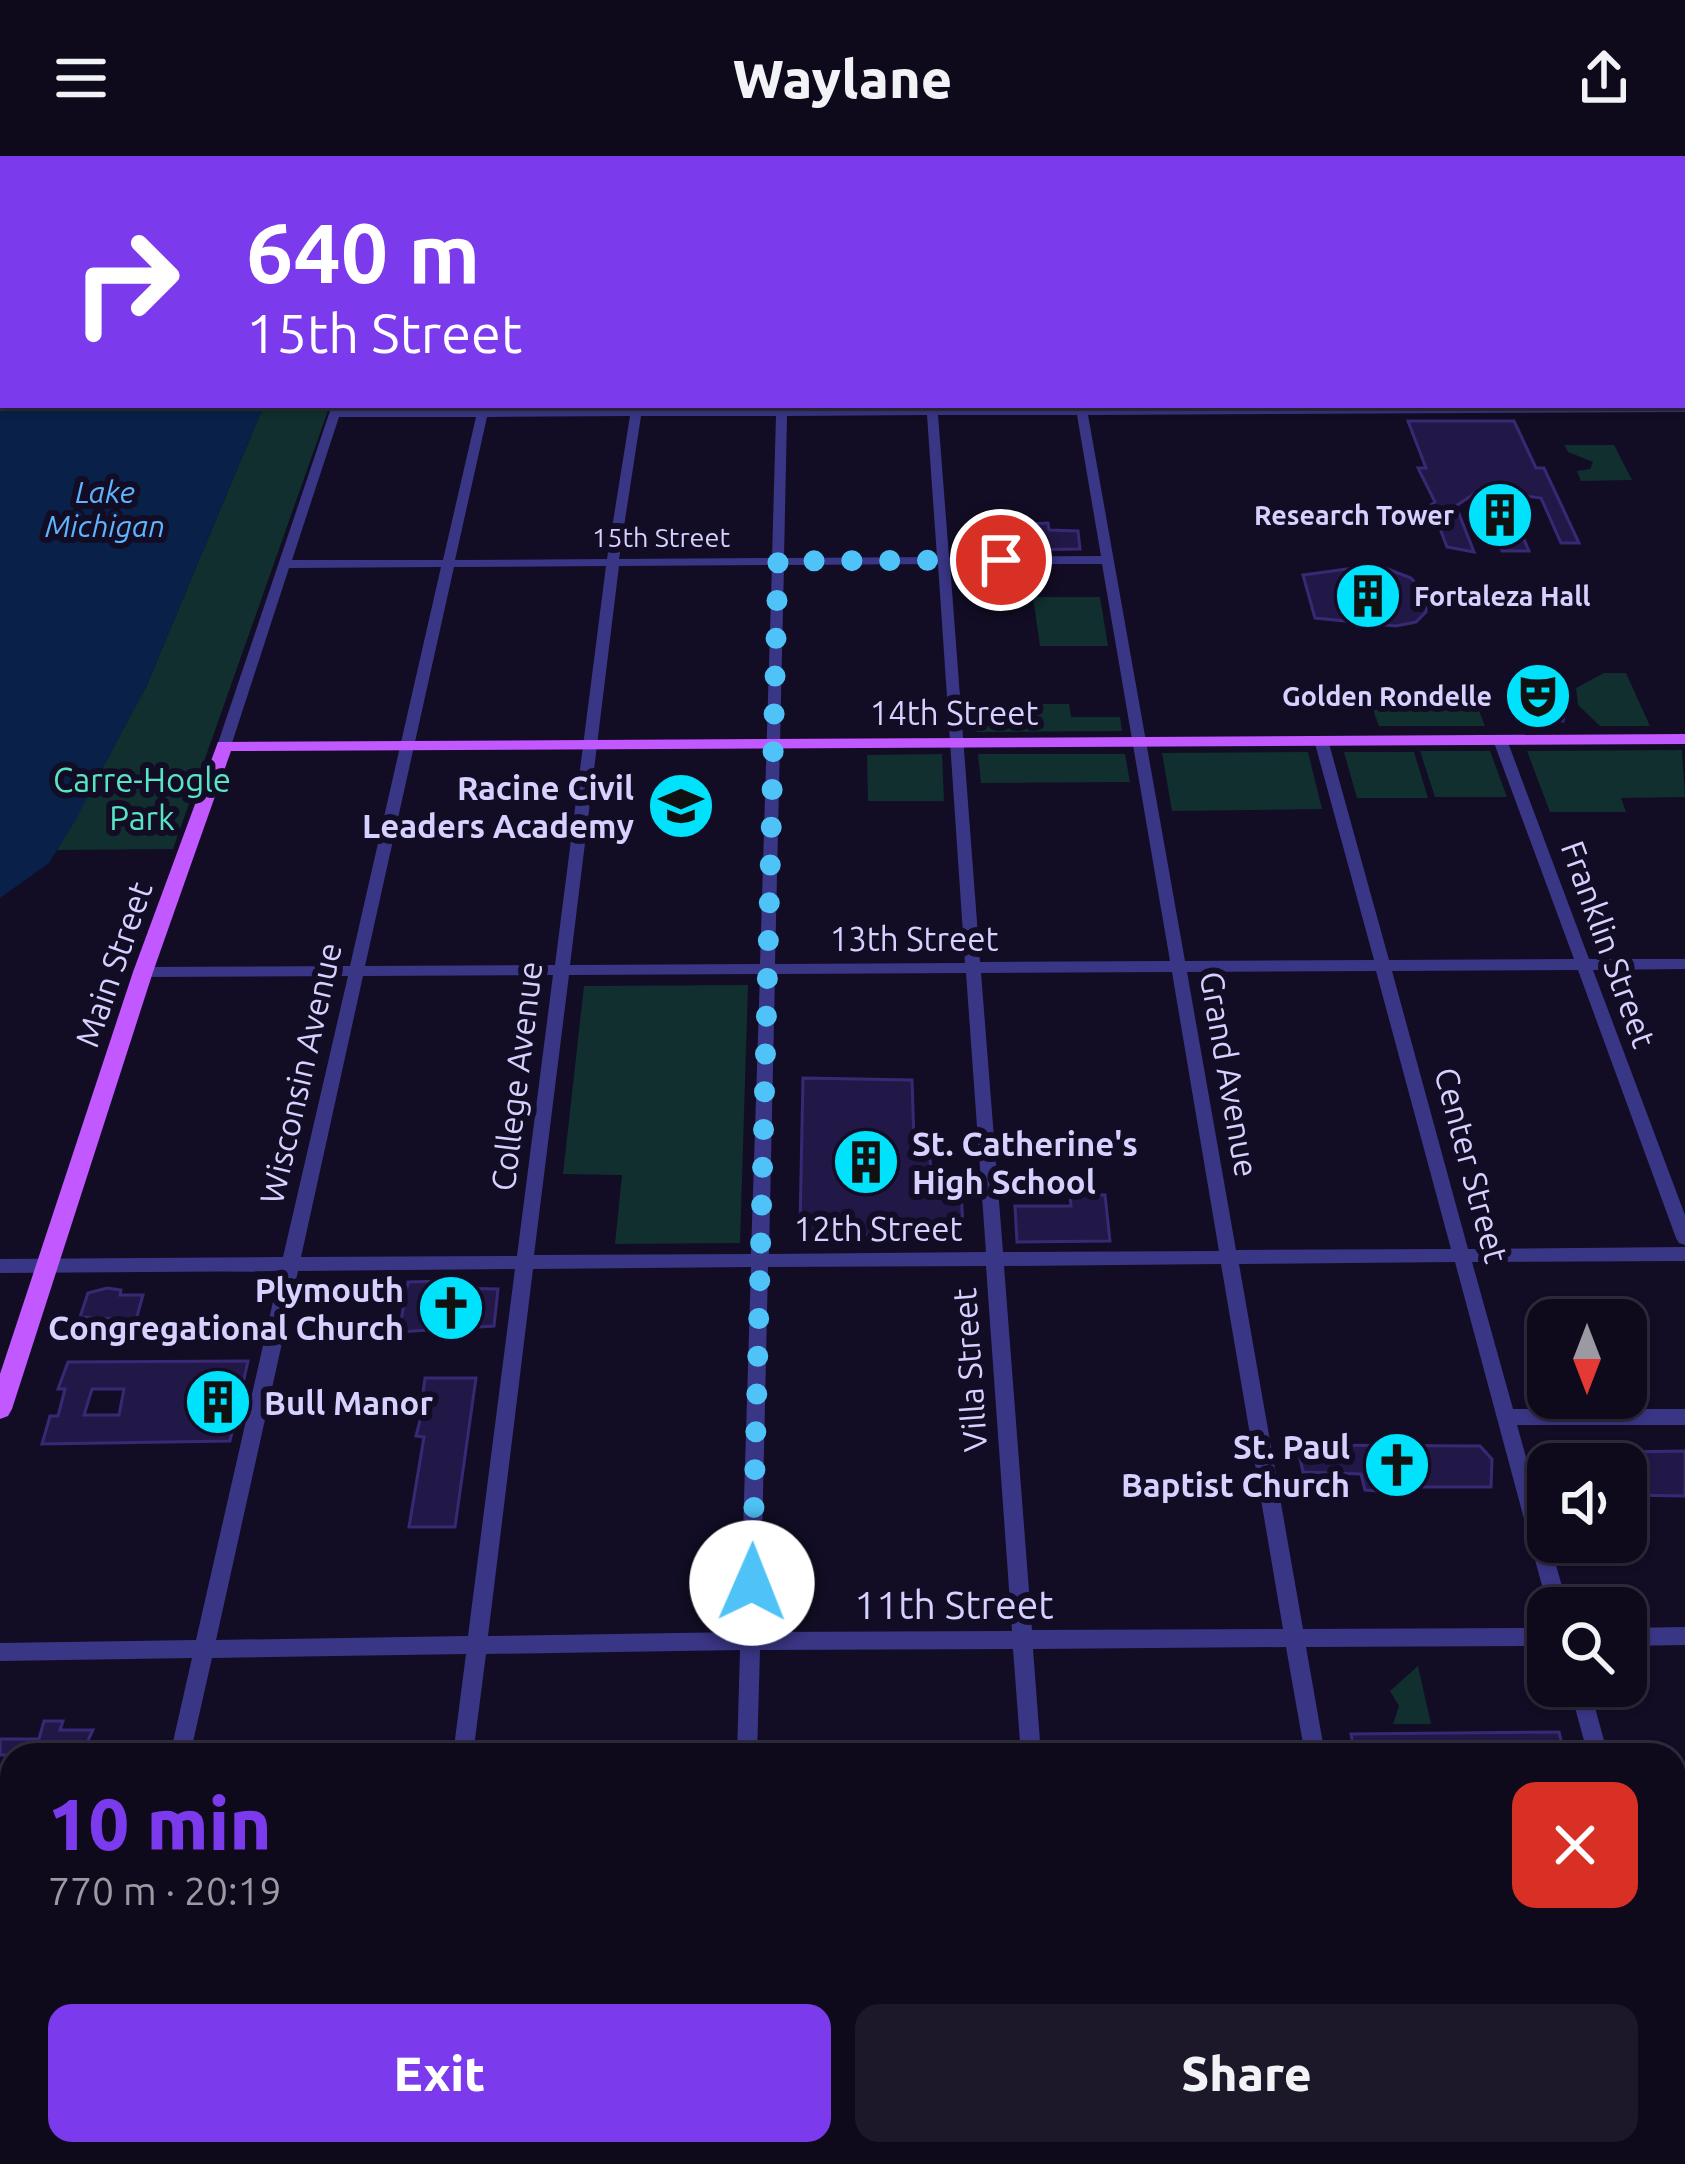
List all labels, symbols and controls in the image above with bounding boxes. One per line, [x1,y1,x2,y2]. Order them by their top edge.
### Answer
icon: menu [48,45,114,111]
icon: share [1571,45,1637,111]
text: Waylane [733,48,952,108]
icon: right [48,204,204,360]
text: 640 m [246,205,480,299]
text: 15th Street [246,303,522,363]
water label: Lake Michigan [45,475,165,543]
building icon: Research Tower [1465,480,1535,550]
place label: Research Tower [1254,500,1454,530]
pin [950,509,1052,611]
street label: 15th Street [592,522,730,552]
icon: arrive [968,527,1034,593]
building icon: Fortaleza Hall [1333,561,1403,631]
place label: Fortaleza Hall [1414,581,1591,611]
theatre icon: Golden Rondelle [1503,661,1573,731]
place label: Golden Rondelle [1282,681,1492,711]
street label: 14th Street [870,694,1038,731]
park label: Carre-Hogle Park [53,761,231,836]
place label: Racine Civil Leaders Academy [362,769,634,844]
school or university icon: Racine Civil Leaders Academy [646,771,716,841]
street label: Franklin Street [1555,836,1663,1052]
street label: Main Street [67,877,159,1051]
street label: 13th Street [830,920,998,957]
street label: Wisconsin Avenue [252,939,348,1207]
street label: College Avenue [484,959,548,1193]
street label: Grand Avenue [1194,968,1266,1180]
street label: Center Street [1428,1063,1516,1267]
place label: St. Catherine's High School [912,1125,1138,1200]
building icon: St. Catherine's High School [831,1127,901,1197]
street label: 12th Street [794,1210,962,1247]
place label: Plymouth Congregational Church [48,1271,404,1346]
church icon: Plymouth Congregational Church [416,1273,486,1343]
street label: Villa Street [945,1287,993,1453]
north arrow [1527,1299,1647,1419]
map controls [1527,1299,1647,1707]
building icon: Bull Manor [183,1367,253,1437]
place label: Bull Manor [264,1384,433,1421]
place label: St. Paul Baptist Church [1121,1428,1350,1503]
church icon: St. Paul Baptist Church [1362,1430,1432,1500]
button: sound [1527,1443,1647,1563]
position arrow [689,1520,815,1646]
street label: 11th Street [854,1583,1054,1626]
button: search [1527,1587,1647,1707]
button: close [1512,1782,1638,1908]
text: 10 min [48,1783,272,1864]
text: 770 m · 20:19 [48,1869,282,1912]
button: Exit [48,2004,831,2142]
button: Share [855,2004,1638,2142]

